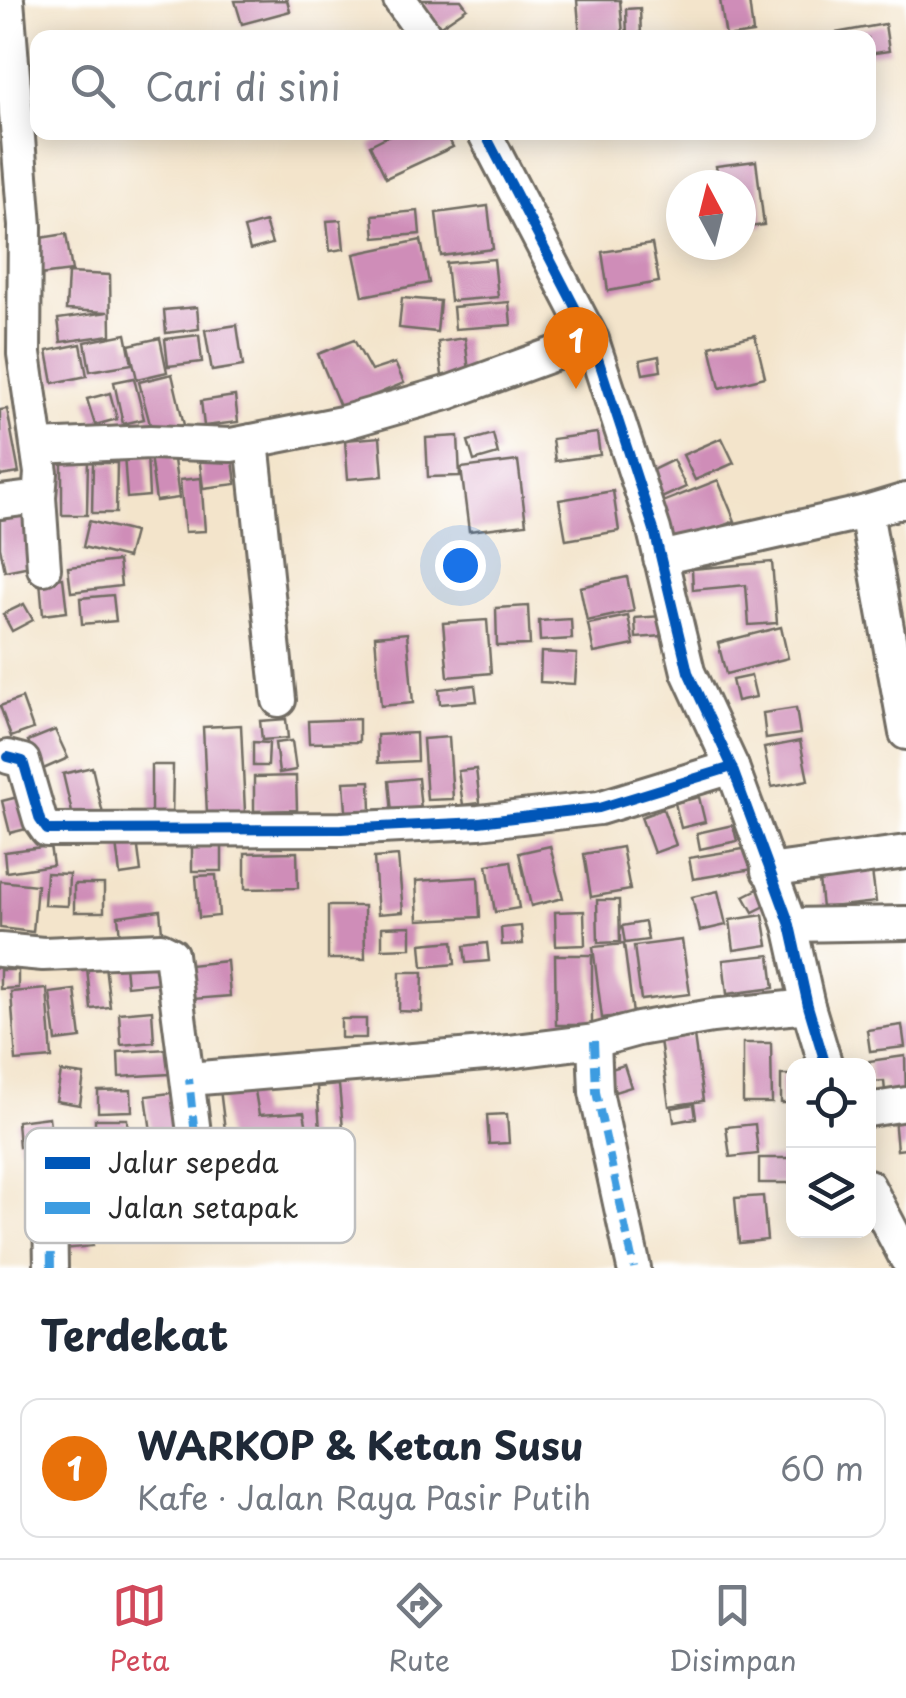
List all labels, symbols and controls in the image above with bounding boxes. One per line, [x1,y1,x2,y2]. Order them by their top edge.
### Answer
search box [30,30,876,140]
text: Cari di sini [145,57,341,114]
icon: search [65,58,120,113]
north arrow [666,170,756,260]
pin: 1 [544,306,608,389]
your location [435,540,486,591]
map controls [786,1058,876,1238]
button: locate [786,1058,876,1148]
legend [25,1128,355,1243]
text: Jalur sepeda [108,1140,280,1183]
button: layers [786,1148,876,1238]
text: Jalan setapak [108,1185,298,1228]
text: Terdekat [40,1302,228,1365]
text: WARKOP & Ketan Susu [137,1416,584,1473]
text: 1 [67,1444,82,1492]
text: 60 m [780,1444,864,1492]
text: Kafe · Jalan Raya Pasir Putih [137,1473,591,1521]
tab: Peta [109,1578,170,1681]
tab: Rute [388,1578,450,1681]
tab: Disimpan [669,1578,797,1681]

